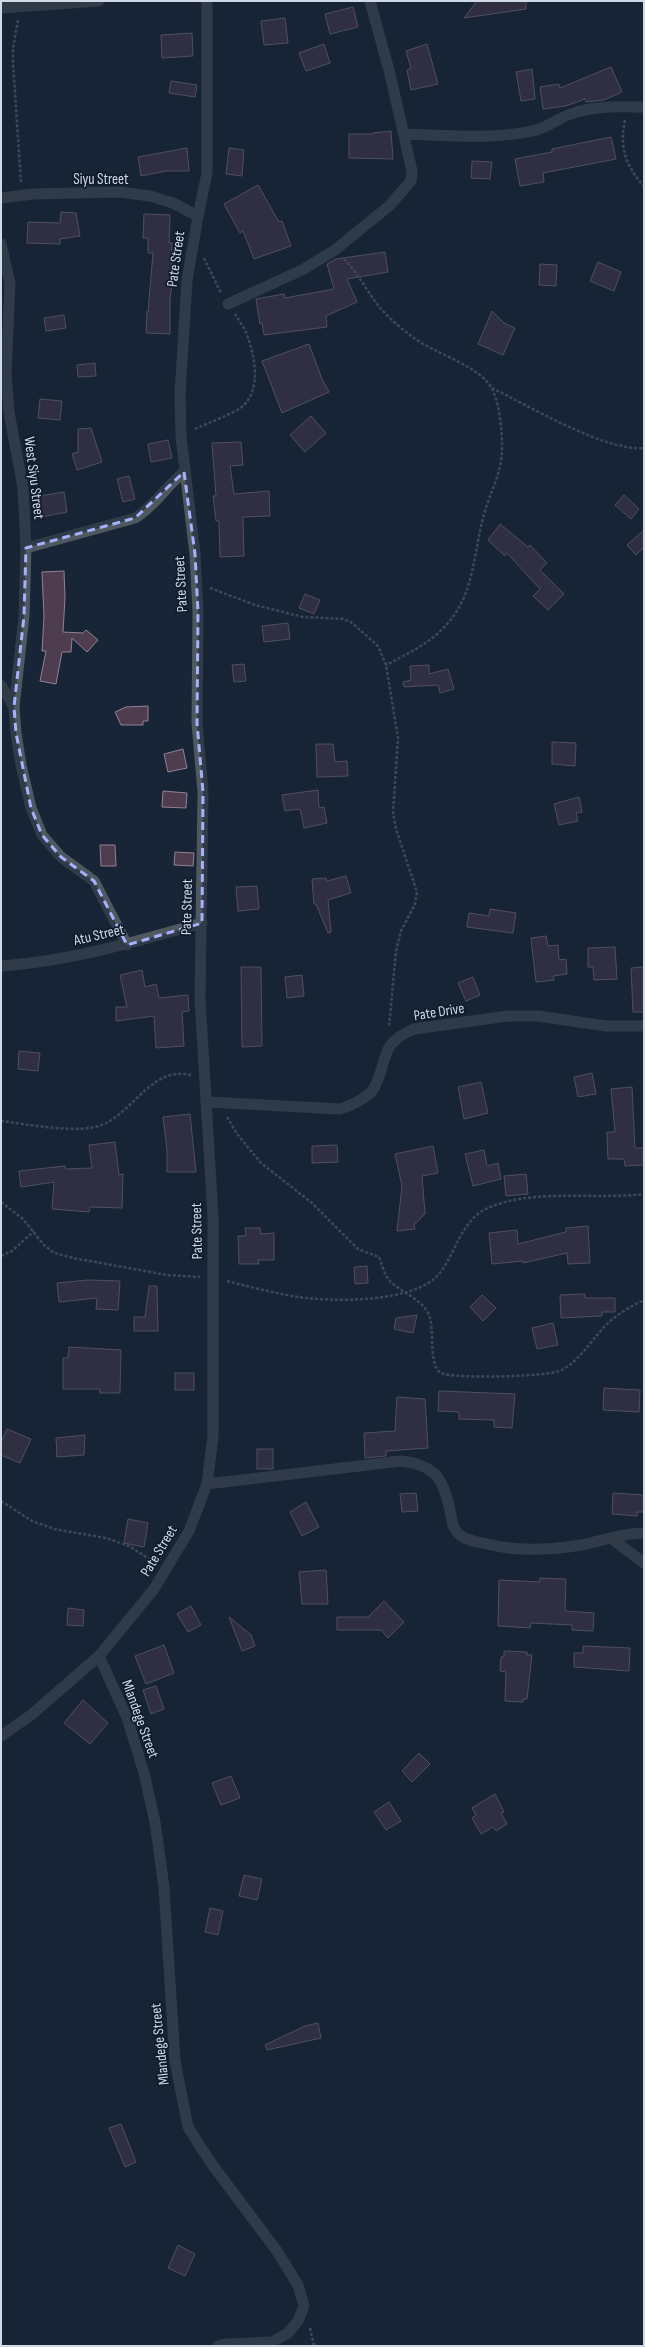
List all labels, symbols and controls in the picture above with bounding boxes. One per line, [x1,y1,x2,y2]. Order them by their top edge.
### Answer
street label: Siyu Street [73,170,129,189]
street label: Pate Street [163,229,189,288]
street label: West Siyu Street [20,436,49,521]
street label: Pate Street [170,555,192,613]
street label: Pate Street [177,878,197,935]
street label: Atu Street [71,920,127,950]
street label: Pate Drive [412,999,466,1025]
street label: Pate Street [187,1202,207,1259]
street label: Pate Street [136,1522,182,1580]
street label: Mlandege Street [117,1677,163,1761]
street label: Mlandege Street [146,2002,174,2086]

